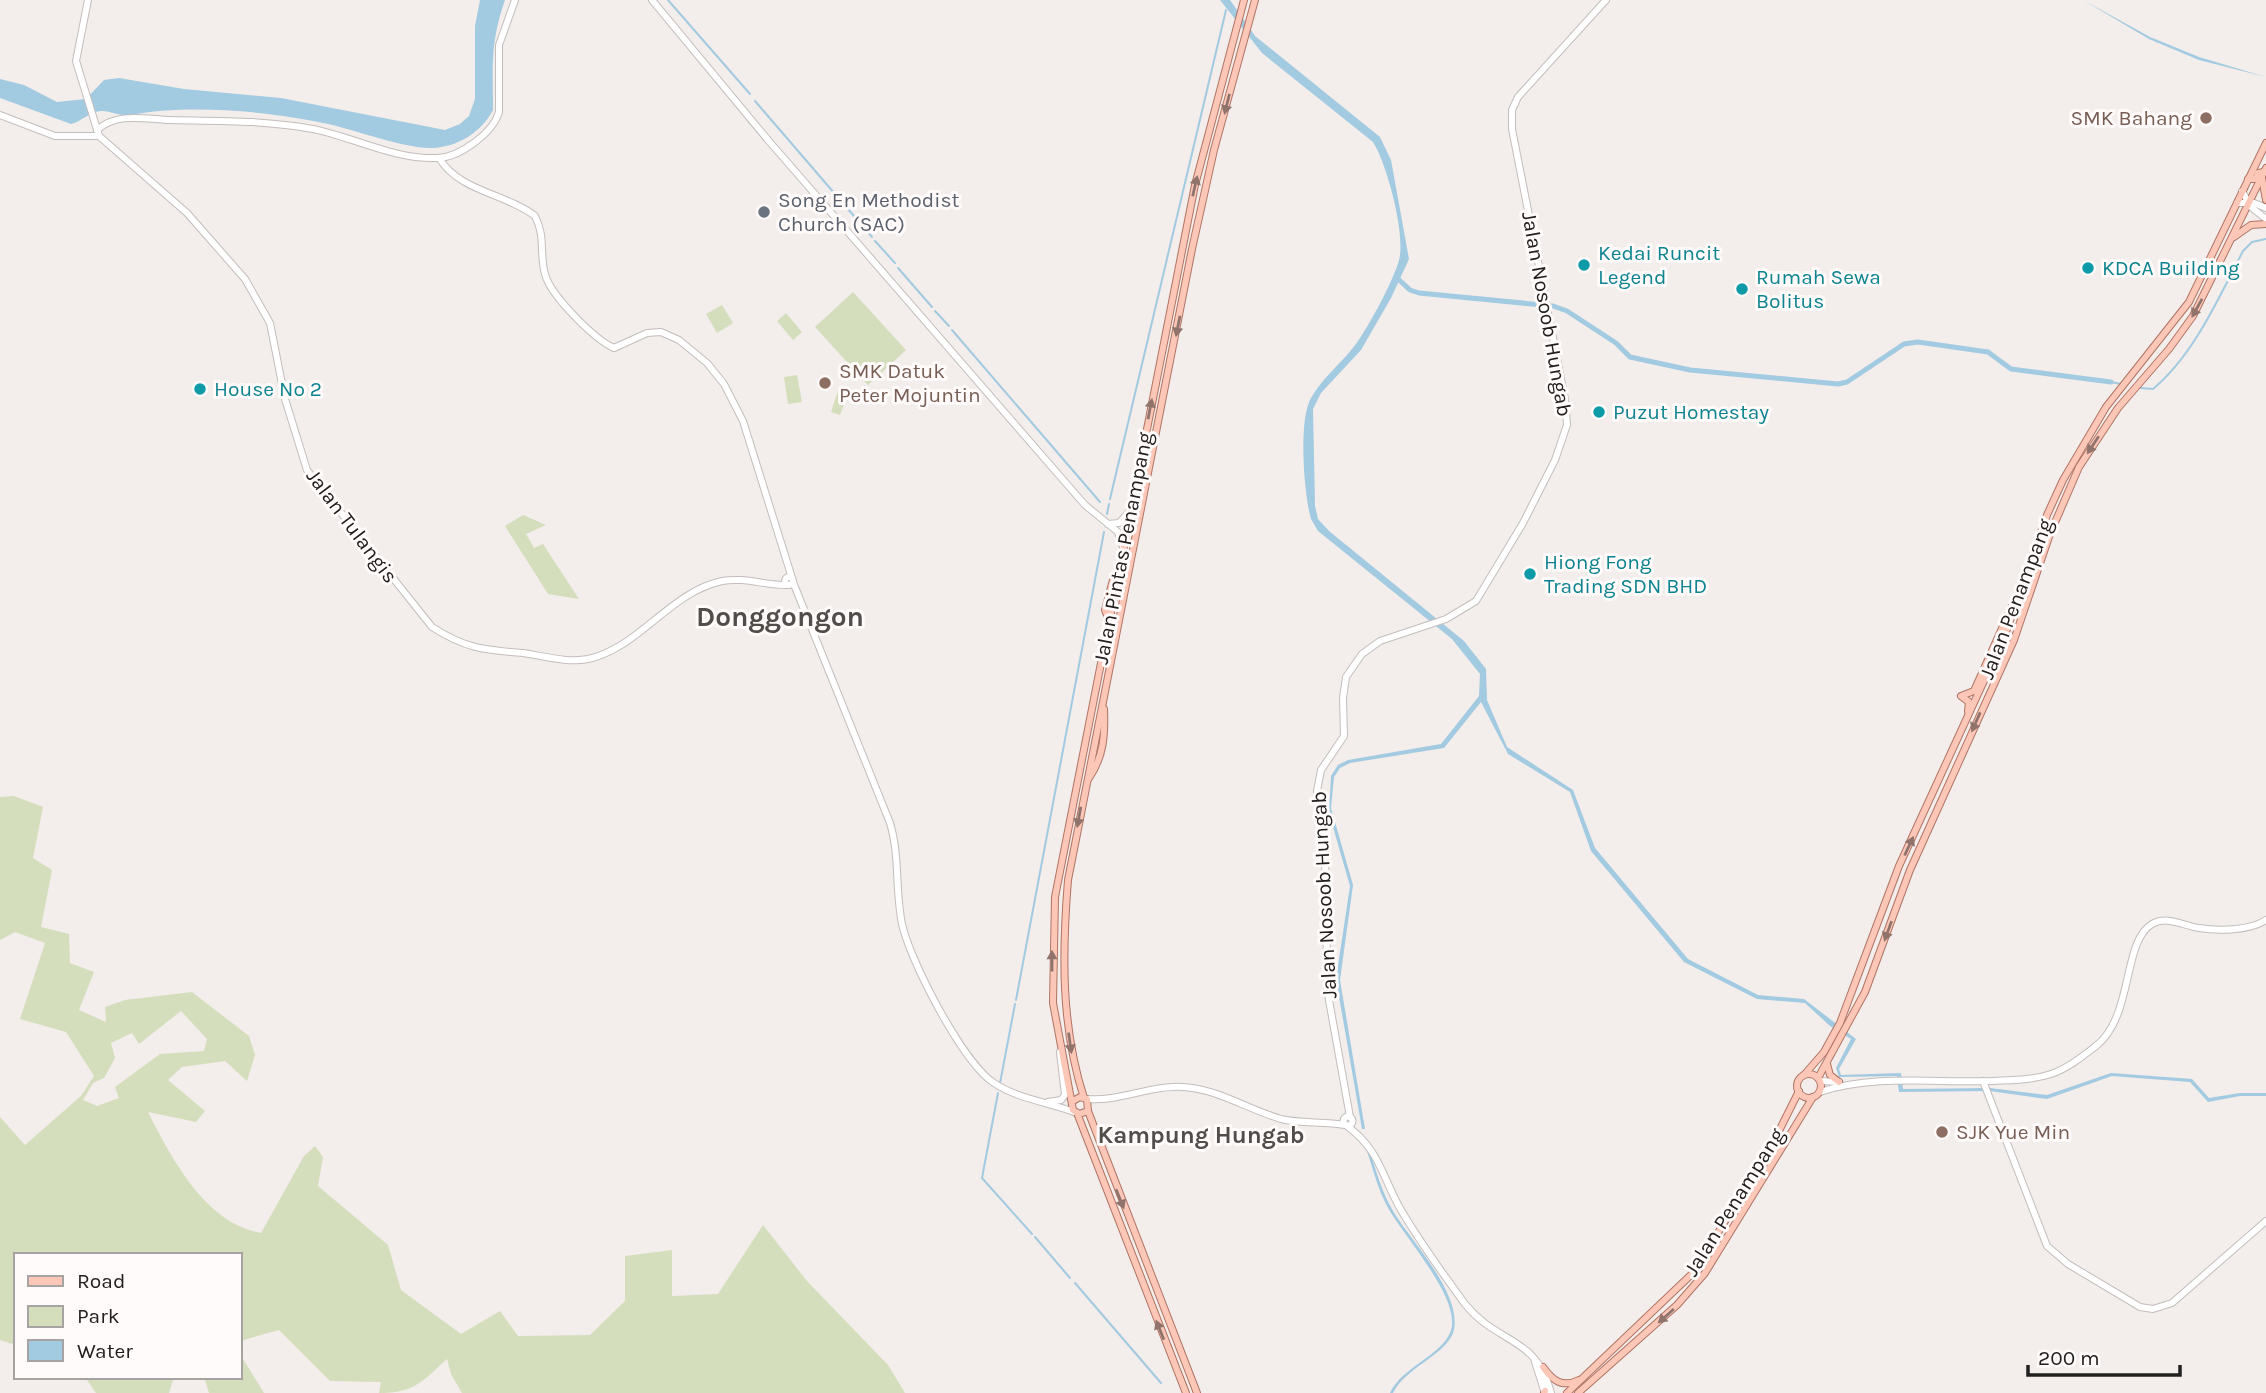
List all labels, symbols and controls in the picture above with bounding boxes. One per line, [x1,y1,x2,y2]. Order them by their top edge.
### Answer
one-way arrow [1221,93,1232,115]
place label: SMK Bahang [2070,106,2192,130]
marker: SMK Bahang [2198,110,2214,126]
one-way arrow [1190,175,1201,197]
place label: Song En Methodist Church (SAC) [778,188,960,236]
marker: Song En Methodist Church (SAC) [756,204,772,220]
street label: Jalan Nosoob Hungab [1517,210,1577,418]
place label: Kedai Runcit Legend [1598,241,1720,289]
place label: KDCA Building [2102,256,2240,280]
marker: Kedai Runcit Legend [1576,257,1592,273]
marker: KDCA Building [2080,260,2096,276]
place label: Rumah Sewa Bolitus [1756,265,1881,313]
marker: Rumah Sewa Bolitus [1734,281,1750,297]
one-way arrow [2191,298,2203,317]
one-way arrow [1172,315,1183,337]
place label: SMK Datuk Peter Mojuntin [839,359,981,407]
marker: SMK Datuk Peter Mojuntin [817,375,833,391]
place label: House No 2 [214,377,322,401]
marker: House No 2 [192,381,208,397]
one-way arrow [1144,398,1155,420]
place label: Puzut Homestay [1613,400,1769,424]
marker: Puzut Homestay [1591,404,1607,420]
street label: Jalan Pintas Penampang [1089,430,1157,666]
one-way arrow [2087,435,2100,455]
street label: Jalan Tulangis [301,464,403,588]
street label: Jalan Penampang [1974,515,2058,683]
place label: Hiong Fong Trading SDN BHD [1544,550,1707,598]
marker: Hiong Fong Trading SDN BHD [1522,566,1538,582]
district label: Donggongon [696,600,864,633]
one-way arrow [1970,711,1981,732]
street label: Jalan Nosoob Hungab [1307,791,1341,999]
one-way arrow [1073,806,1084,828]
one-way arrow [1904,835,1915,856]
one-way arrow [1882,920,1893,941]
one-way arrow [1046,950,1058,972]
one-way arrow [1065,1032,1076,1054]
place label: SJK Yue Min [1956,1120,2070,1144]
district label: Kampung Hungab [1098,1121,1304,1149]
street label: Jalan Penampang [1679,1124,1789,1280]
marker: SJK Yue Min [1934,1124,1950,1140]
one-way arrow [1115,1189,1126,1210]
legend [14,1253,242,1379]
text: Road [77,1269,125,1293]
text: Park [77,1304,120,1328]
one-way arrow [1658,1307,1675,1323]
one-way arrow [1154,1319,1165,1340]
scale bar [2028,1334,2180,1378]
text: Water [77,1339,133,1363]
text: 200 m [2038,1346,2100,1370]

